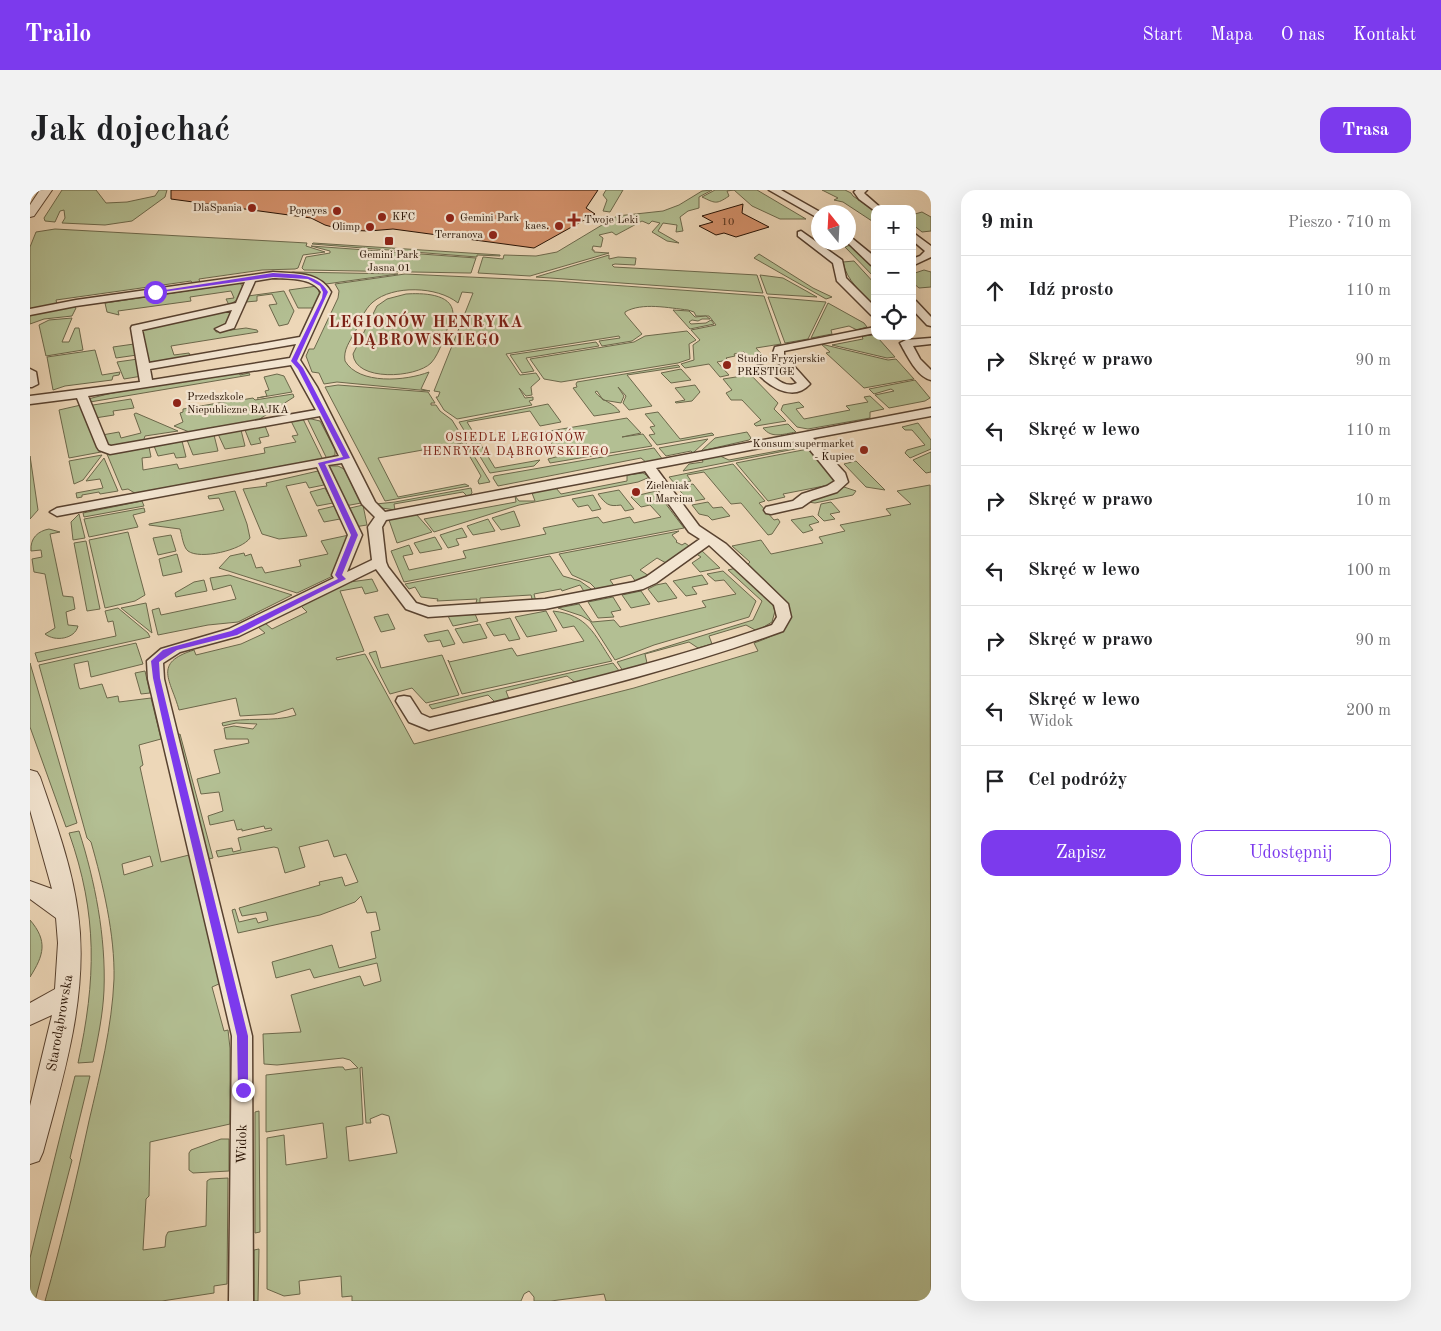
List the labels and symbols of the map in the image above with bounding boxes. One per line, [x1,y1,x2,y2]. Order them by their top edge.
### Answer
marker: DlaSpania [246,202,258,214]
place label: DlaSpania [193,203,243,214]
marker: Popeyes [331,205,343,217]
north arrow [811,205,856,250]
place label: Popeyes [289,206,327,217]
marker: KFC [376,211,388,223]
place label: KFC [392,212,415,223]
marker: Gemini Park [444,212,456,224]
place label: Gemini Park [460,213,520,224]
marker: Twoje Leki [568,214,580,226]
place label: Twoje Leki [584,215,638,226]
house number: 10 [722,217,734,228]
marker: kaes. [553,220,565,232]
marker: Olimp [364,221,376,233]
place label: kaes. [525,221,549,232]
place label: Olimp [332,222,360,233]
marker: Terranova [487,229,499,241]
place label: Terranova [435,230,484,241]
marker: Gemini Park Jasna 01 [383,235,395,247]
place label: Gemini Park Jasna 01 [359,250,419,274]
route start [144,281,167,304]
district label: LEGIONÓW HENRYKA DĄBROWSKIEGO [328,311,524,349]
place label: Studio Fryzjerskie PRESTIGE [737,354,825,378]
marker: Studio Fryzjerskie PRESTIGE [721,359,733,371]
place label: Przedszkole Niepubliczne BAJKA [187,392,289,416]
marker: Przedszkole Niepubliczne BAJKA [171,397,183,409]
district label: OSIEDLE LEGIONÓW HENRYKA DĄBROWSKIEGO [423,428,609,458]
place label: Konsum supermarket - Kupiec [753,439,854,463]
marker: Konsum supermarket - Kupiec [858,444,870,456]
place label: Zieleniak u Marcina [646,481,694,505]
marker: Zieleniak u Marcina [630,486,642,498]
street label: Starodąbrowska [45,973,75,1073]
route end [232,1079,255,1102]
street label: Widok [235,1124,249,1164]

